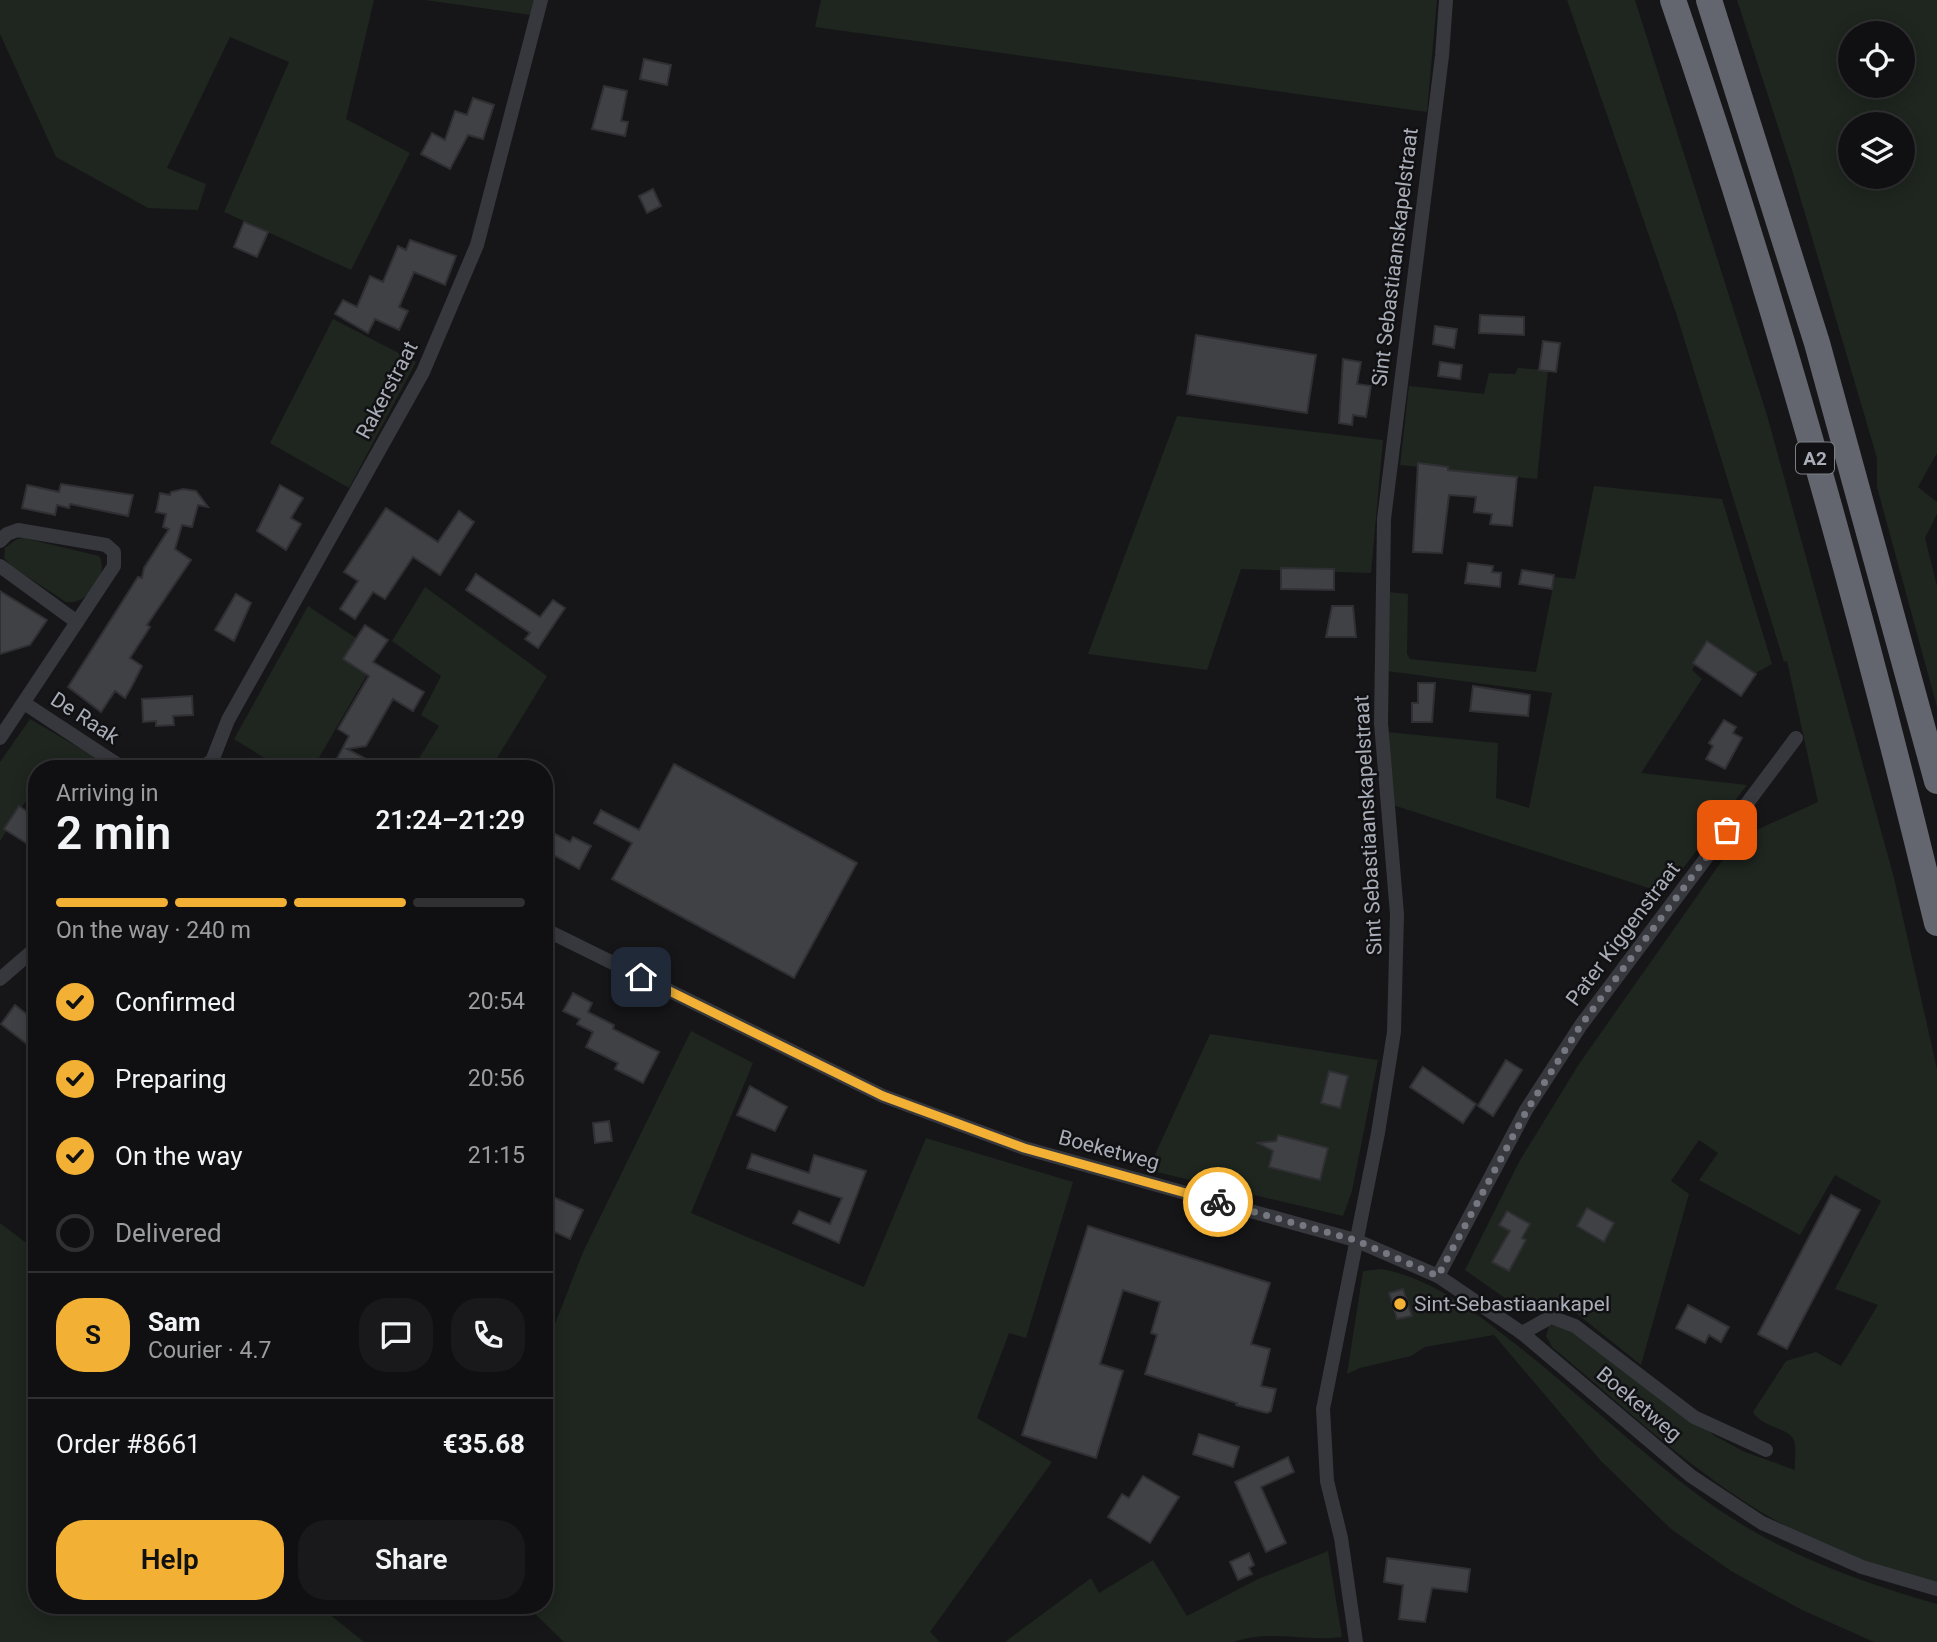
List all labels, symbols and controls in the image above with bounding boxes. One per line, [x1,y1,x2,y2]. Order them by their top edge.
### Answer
map controls [1838,21,1915,189]
button: locate [1838,21,1915,98]
button: layers [1838,112,1915,189]
street label: Sint Sebastiaanskapelstraat [1367,126,1423,388]
street label: Rakerstraat [351,337,423,443]
road number: A2 [1796,442,1834,474]
street label: De Raak [46,687,124,749]
street label: Sint Sebastiaanskapelstraat [1349,694,1387,956]
text: Arriving in [56,780,159,807]
pin [1697,800,1757,860]
text: 21:24–21:29 [375,805,525,835]
text: 2 min [56,806,171,860]
icon: bag [1708,811,1746,849]
street label: Pater Kiggenstraat [1561,857,1685,1011]
text: On the way · 240 m [56,917,251,944]
pin [611,947,671,1007]
icon: home [622,958,660,996]
icon: check [56,983,94,1021]
text: Confirmed [115,987,236,1017]
text: 20:54 [468,988,525,1015]
icon: check [56,1060,94,1098]
text: Preparing [115,1064,227,1094]
text: 20:56 [468,1065,525,1092]
street label: Boeketweg [1056,1125,1162,1175]
icon: check [56,1137,94,1175]
text: On the way [115,1141,243,1171]
text: 21:15 [468,1142,525,1169]
courier [1183,1167,1253,1237]
icon: bike [1199,1183,1237,1221]
text: Delivered [115,1218,222,1248]
place label: Sint-Sebastiaankapel [1414,1292,1610,1316]
marker: Sint-Sebastiaankapel [1392,1296,1408,1312]
button: chat [359,1298,433,1372]
button: phone [451,1298,525,1372]
text: Sam [148,1307,200,1337]
text: S [85,1320,101,1350]
text: Courier · 4.7 [148,1337,271,1364]
street label: Boeketweg [1592,1362,1686,1446]
text: Order #8661 [56,1429,201,1459]
text: €35.68 [443,1429,525,1459]
button: Help [56,1520,284,1600]
button: Share [298,1520,525,1600]

